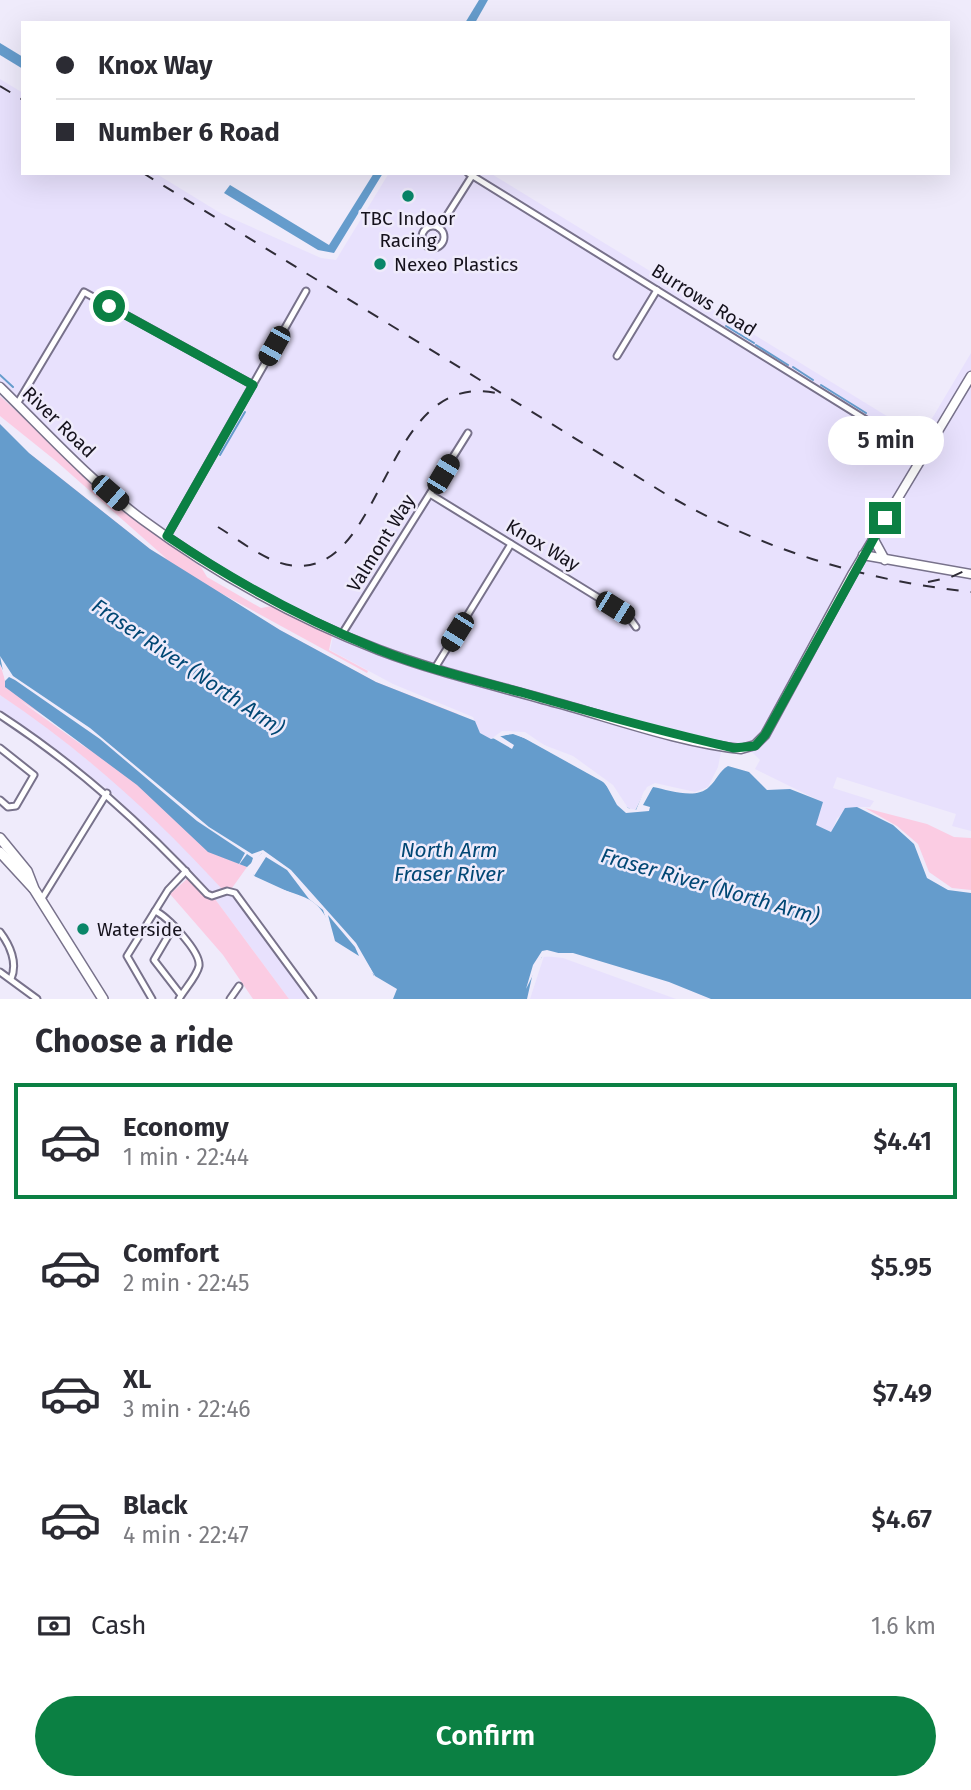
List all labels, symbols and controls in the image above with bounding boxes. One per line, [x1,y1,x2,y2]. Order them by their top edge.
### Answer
text: Knox Way [98,50,212,81]
text: Number 6 Road [98,117,280,148]
marker: TBC Indoor Racing [400,188,416,204]
place label: TBC Indoor Racing [361,207,456,252]
place label: Nexeo Plastics [394,253,518,276]
marker: Nexeo Plastics [372,256,388,272]
street label: Burrows Road [647,259,761,341]
route start [93,290,125,322]
car [255,323,294,369]
street label: River Road [18,382,100,462]
callout: 5 min [827,416,943,466]
text: 5 min [857,426,915,454]
car [424,451,463,497]
car [88,471,133,515]
street label: Valmont Way [342,490,420,596]
route end [869,502,901,534]
street label: Knox Way [502,514,585,576]
car [592,588,639,628]
water label: Fraser River (North Arm) [87,593,289,741]
car [437,609,478,655]
water label: North Arm Fraser River [394,837,505,887]
water label: Fraser River (North Arm) [598,842,823,930]
place label: Waterside [97,918,182,941]
marker: Waterside [75,921,91,937]
text: Choose a ride [35,1022,233,1060]
icon: car [39,1110,102,1173]
text: Economy [123,1112,229,1143]
text: $4.41 [873,1126,932,1157]
text: 1 min · 22:44 [123,1143,249,1171]
icon: car [39,1236,102,1299]
text: Comfort [123,1238,219,1269]
text: $5.95 [870,1252,932,1283]
text: 2 min · 22:45 [123,1269,250,1297]
icon: car [39,1362,102,1425]
text: XL [123,1364,151,1395]
text: $7.49 [872,1378,932,1409]
text: 3 min · 22:46 [123,1395,251,1423]
icon: car [39,1488,102,1551]
text: Black [123,1490,188,1521]
text: $4.67 [872,1504,932,1535]
text: 4 min · 22:47 [123,1521,249,1549]
icon: cash [35,1607,73,1645]
text: Cash [91,1610,147,1641]
text: 1.6 km [871,1612,936,1640]
button: Confirm [35,1696,936,1776]

